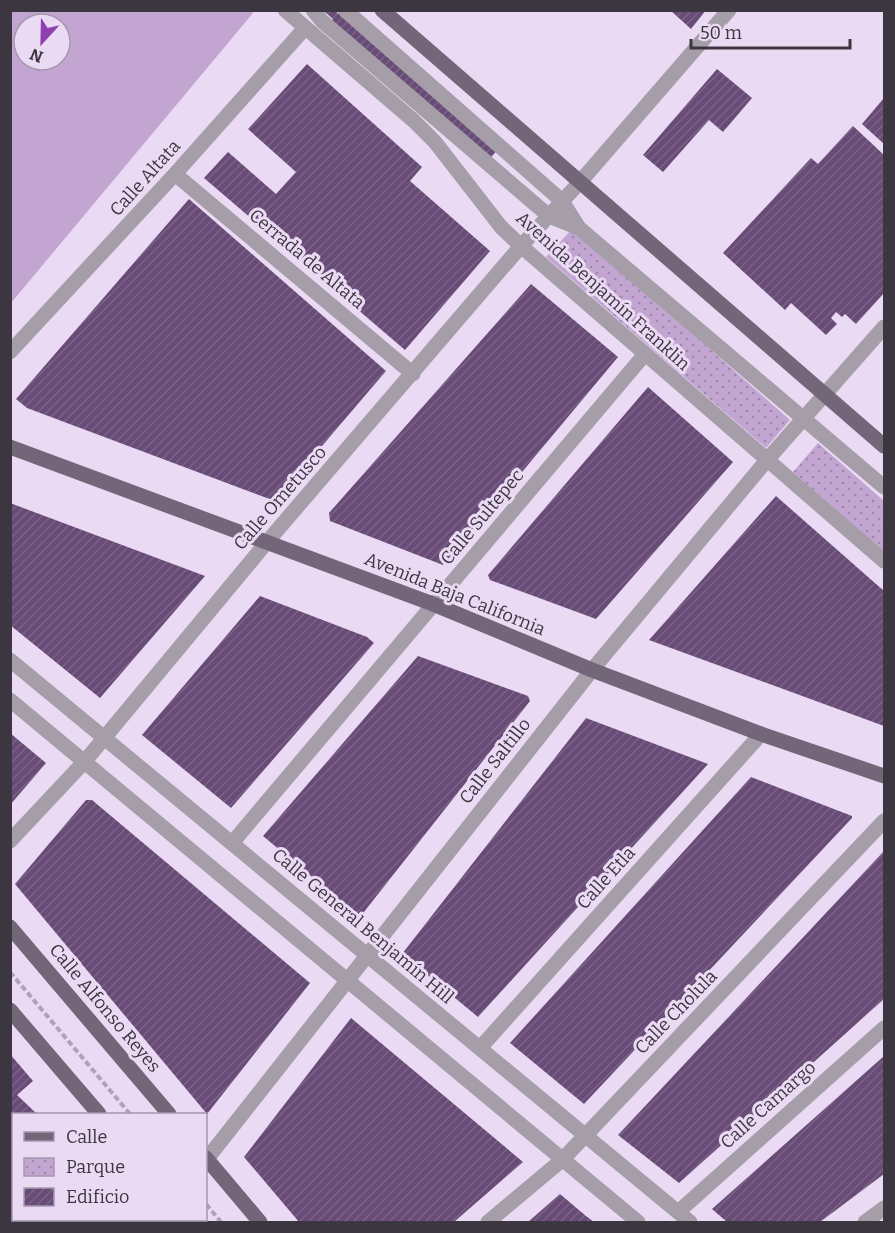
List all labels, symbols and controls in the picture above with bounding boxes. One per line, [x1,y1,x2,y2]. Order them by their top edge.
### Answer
north arrow [12,12,72,72]
scale bar [691,12,850,50]
text: 50 m [700,22,742,44]
text: N [27,44,46,67]
street label: Calle Altata [105,135,185,221]
street label: Cerrada de Altata [245,204,369,314]
street label: Avenida Benjamín Franklin [511,207,695,375]
street label: Calle Ometusco [229,442,331,554]
street label: Calle Sultepec [436,465,528,569]
street label: Avenida Baja California [361,548,549,640]
street label: Calle Saltillo [455,714,535,808]
street label: Calle Etla [572,842,640,914]
street label: Calle General Benjamín Hill [268,844,458,1008]
street label: Calle Alfonso Reyes [45,939,165,1077]
street label: Calle Cholula [630,965,722,1059]
street label: Calle Camargo [716,1056,820,1154]
legend [12,1113,207,1221]
text: Calle [66,1126,107,1148]
text: Parque [66,1156,125,1178]
text: Edificio [66,1186,129,1208]

